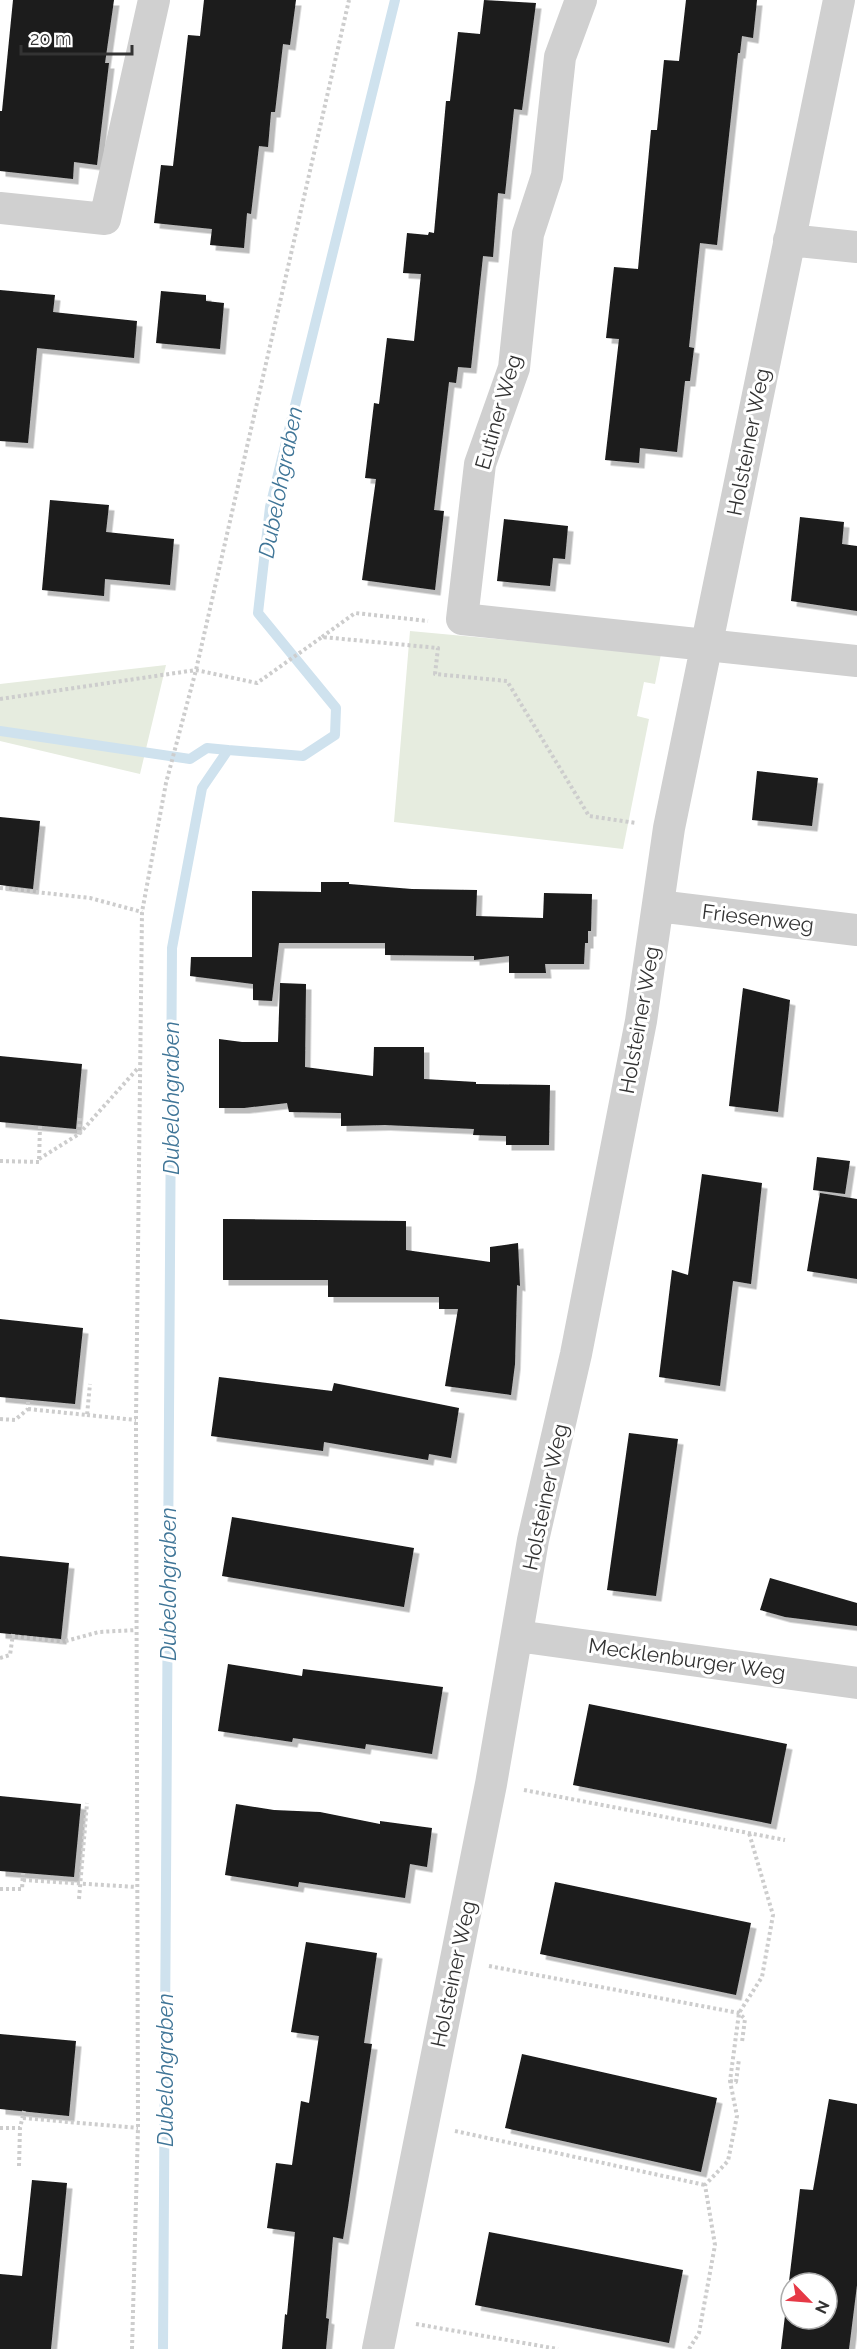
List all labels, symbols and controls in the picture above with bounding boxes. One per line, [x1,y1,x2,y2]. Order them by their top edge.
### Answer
scale bar [21,18,132,56]
text: 20 m [30,28,72,49]
street label: Eutiner Weg [470,352,526,472]
street label: Holsteiner Weg [721,366,775,518]
water label: Dubelohgraben [253,404,307,560]
street label: Friesenweg [701,899,815,937]
street label: Holsteiner Weg [614,944,664,1096]
water label: Dubelohgraben [158,1021,184,1175]
street label: Holsteiner Weg [517,1421,573,1573]
water label: Dubelohgraben [155,1507,181,1661]
street label: Mecklenburger Weg [587,1633,787,1685]
street label: Holsteiner Weg [425,1898,481,2050]
water label: Dubelohgraben [152,1993,178,2147]
north arrow [779,2271,839,2331]
text: N [811,2298,833,2317]

